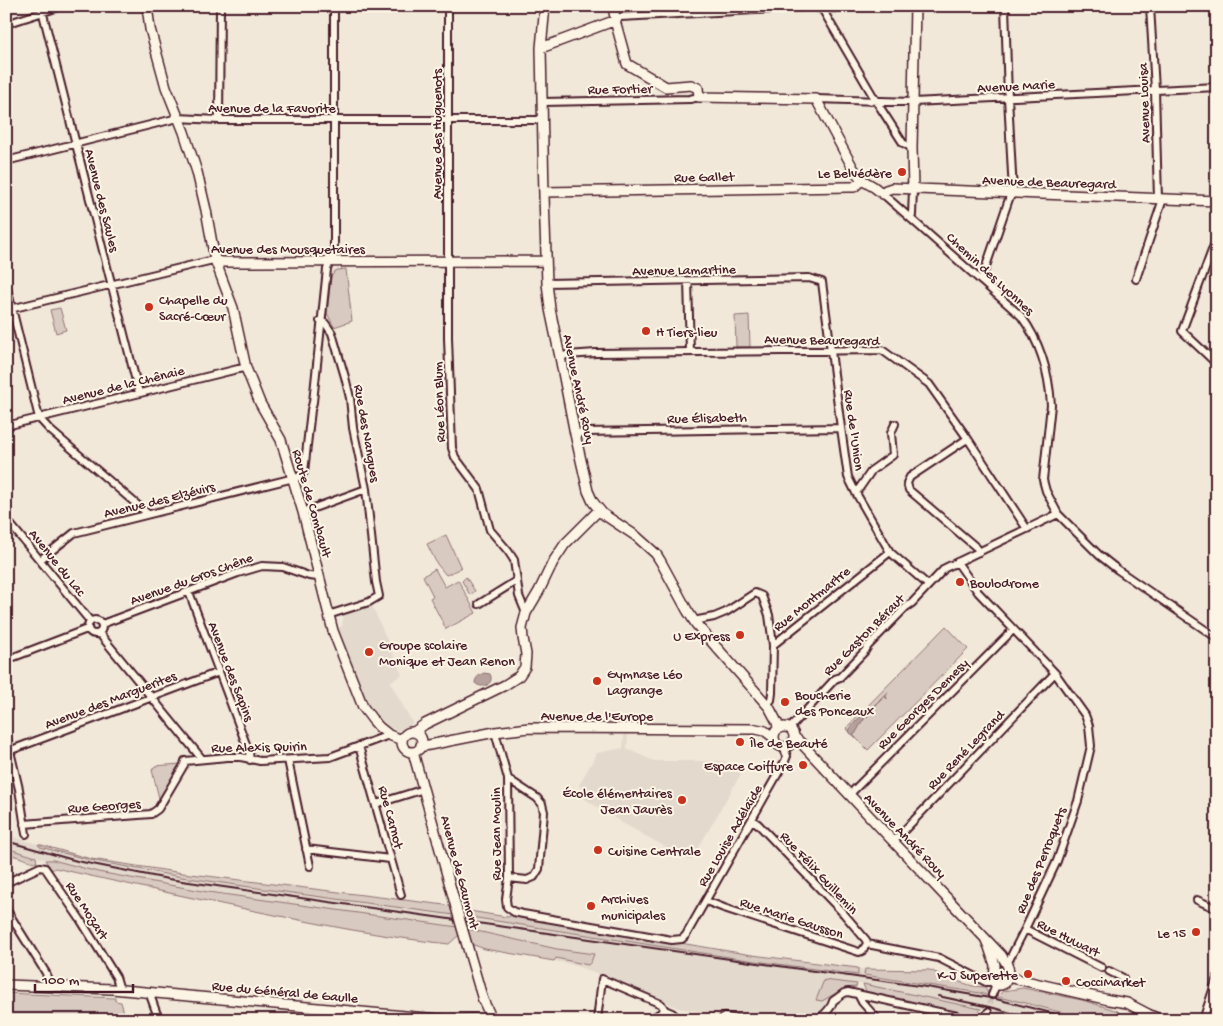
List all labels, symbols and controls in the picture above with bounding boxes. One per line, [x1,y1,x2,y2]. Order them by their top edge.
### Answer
street label: Avenue Louisa [1136,61,1155,143]
street label: Avenue des Huguenots [430,68,447,199]
street label: Avenue Marie [977,77,1056,98]
street label: Rue Fortier [588,81,654,100]
street label: Avenue de la Favorite [208,101,337,118]
street label: Avenue des Saules [80,147,122,255]
place label: Le Belvédère [818,166,893,183]
marker: Le Belvédère [896,166,908,178]
street label: Rue Gallet [674,169,736,188]
street label: Avenue de Beauregard [982,173,1118,194]
street label: Chemin des Lyonnes [942,230,1037,321]
street label: Avenue des Mousquetaires [211,242,366,259]
street label: Avenue Lamartine [632,262,737,281]
place label: Chapelle du Sacré-Cœur [159,293,228,326]
marker: Chapelle du Sacré-Cœur [143,301,155,313]
marker: H Tiers-lieu [640,325,652,337]
place label: H Tiers-lieu [656,325,718,342]
street label: Avenue Beauregard [764,332,881,351]
street label: Avenue André Rouy [558,333,598,446]
street label: Rue Léon Blum [431,361,450,443]
street label: Avenue de la Chênaie [61,363,187,410]
street label: Rue des Nangues [349,383,383,484]
street label: Rue de l'Union [838,389,867,472]
street label: Rue Élisabeth [667,410,748,429]
street label: Route de Combault [287,448,334,561]
street label: Avenue des Elzévirs [102,479,218,523]
street label: Avenue du Lac [24,527,89,601]
street label: Avenue du Gros Chêne [128,550,256,610]
street label: Rue Montmartre [771,563,855,636]
marker: Boulodrome [954,576,966,588]
place label: Boulodrome [969,576,1040,593]
street label: Rue Gaston Béraut [820,590,910,680]
street label: Avenue des Sapins [203,620,257,725]
place label: U Express [673,629,731,646]
marker: U Express [734,629,746,641]
place label: Groupe scolaire Monique et Jean Renon [379,638,515,671]
marker: Groupe scolaire Monique et Jean Renon [363,646,375,658]
street label: Rue Georges Demesy [875,656,973,754]
place label: Gymnase Léo Lagrange [607,667,682,700]
street label: Avenue des Marguerites [43,668,180,734]
marker: Gymnase Léo Lagrange [591,675,603,687]
place label: Boucherie des Ponceaux [794,688,875,721]
marker: Boucherie des Ponceaux [779,696,791,708]
street label: Rue René Legrand [925,706,1010,794]
street label: Avenue de l'Europe [541,709,654,726]
marker: Île de Beauté [734,736,746,748]
place label: Île de Beauté [749,736,828,753]
street label: Rue Alexis Quirin [211,739,307,758]
place label: Espace Coiffure [704,759,794,776]
marker: Espace Coiffure [797,759,809,771]
street label: Rue Louise Adélaïde [695,781,768,890]
street label: Rue Carnot [373,784,406,852]
place label: École élémentaires Jean Jaurès [562,786,673,819]
street label: Rue Jean Moulin [489,787,506,881]
street label: Avenue André Rouy [859,791,949,883]
marker: École élémentaires Jean Jaurès [676,794,688,806]
street label: Rue Georges [67,796,142,819]
street label: Rue des Perroquets [1013,804,1072,917]
street label: Avenue de Gaumont [435,814,482,933]
street label: Rue Félix Guillemin [775,829,861,919]
marker: Cuisine Centrale [592,844,604,856]
place label: Cuisine Centrale [608,844,702,861]
street label: Rue Mozart [61,879,112,945]
place label: Archives municipales [601,892,666,925]
street label: Rue Marie Gausson [737,895,845,944]
marker: Archives municipales [585,900,597,912]
street label: Rue Huwart [1034,916,1103,963]
place label: Le 15 [1157,926,1186,943]
marker: Le 15 [1190,926,1202,938]
scale bar [35,961,132,993]
place label: K-J Superette [937,968,1019,985]
marker: K-J Superette [1022,968,1034,980]
text: 100 m [41,972,80,990]
marker: CocciMarket [1060,975,1072,987]
place label: CocciMarket [1076,975,1146,992]
street label: Rue du Général de Gaulle [211,979,359,1008]

